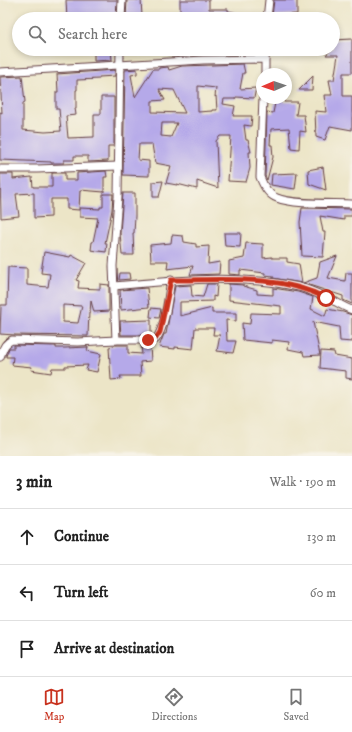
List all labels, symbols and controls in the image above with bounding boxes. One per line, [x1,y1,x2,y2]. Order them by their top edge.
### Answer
search box [12,12,340,56]
icon: search [26,23,48,45]
text: Search here [58,25,127,44]
north arrow [256,68,292,104]
route start [317,289,335,307]
route end [139,331,157,349]
text: 3 min [16,471,52,493]
text: Walk · 190 m [270,474,336,490]
icon: ahead [16,526,38,548]
text: Continue [54,527,109,546]
text: 130 m [307,529,336,545]
icon: left [16,582,38,604]
text: Turn left [54,583,108,602]
text: 60 m [310,585,336,601]
icon: arrive [16,638,38,660]
text: Arrive at destination [54,639,174,658]
tab: Map [43,686,65,724]
tab: Directions [152,686,197,724]
tab: Saved [284,686,309,724]

